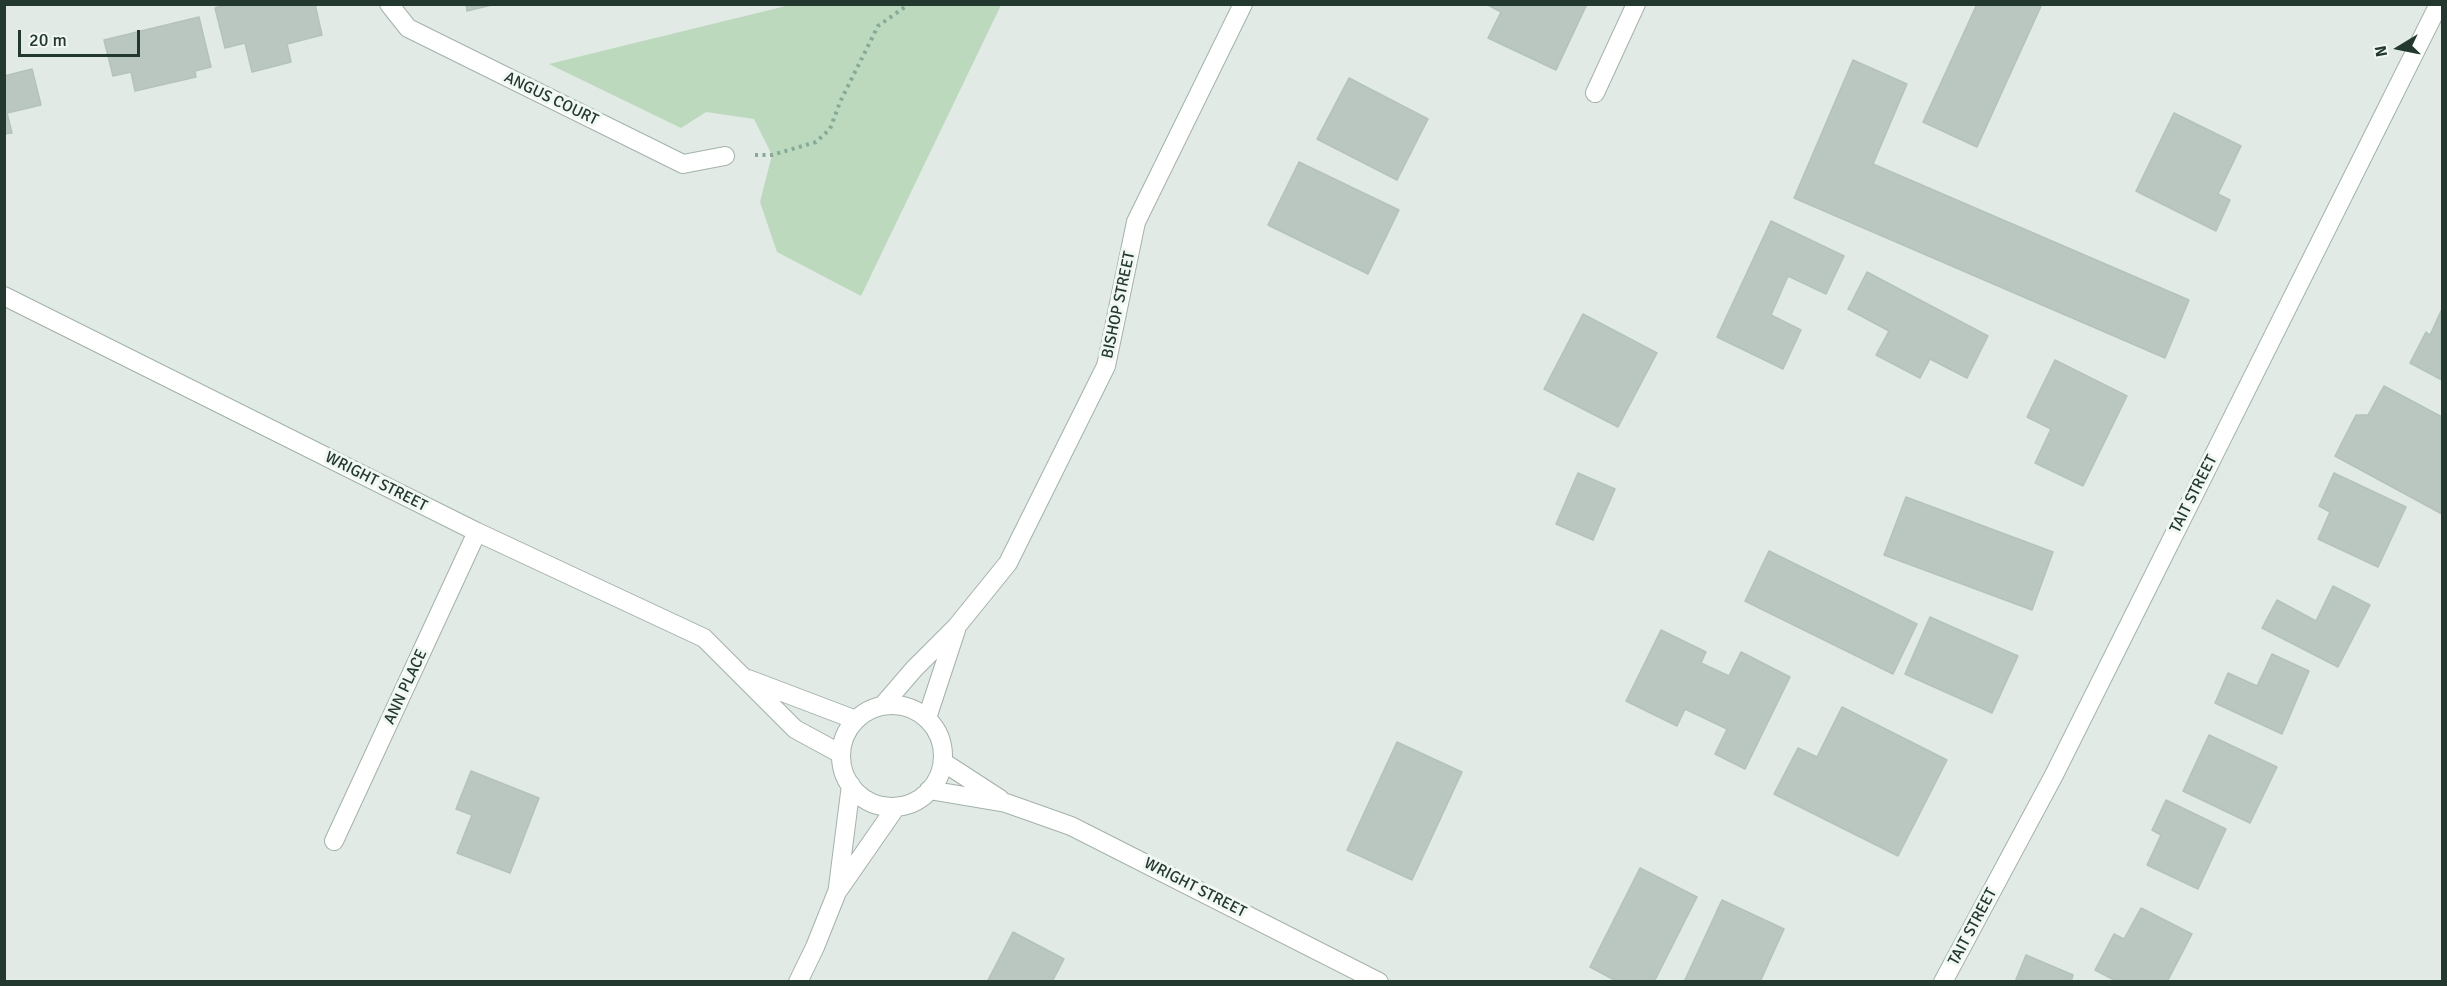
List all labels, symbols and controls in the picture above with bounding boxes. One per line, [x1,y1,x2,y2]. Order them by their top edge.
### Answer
scale bar [21,18,142,56]
north arrow [2369,18,2429,78]
text: 20 m [29,29,67,51]
text: N [2370,44,2392,58]
street label: ANGUS COURT [501,68,601,130]
street label: BISHOP STREET [1098,250,1140,360]
street label: WRIGHT STREET [322,448,430,516]
street label: TAIT STREET [2166,452,2222,536]
street label: ANN PLACE [380,646,432,728]
street label: WRIGHT STREET [1141,854,1249,922]
street label: TAIT STREET [1945,885,2001,969]

